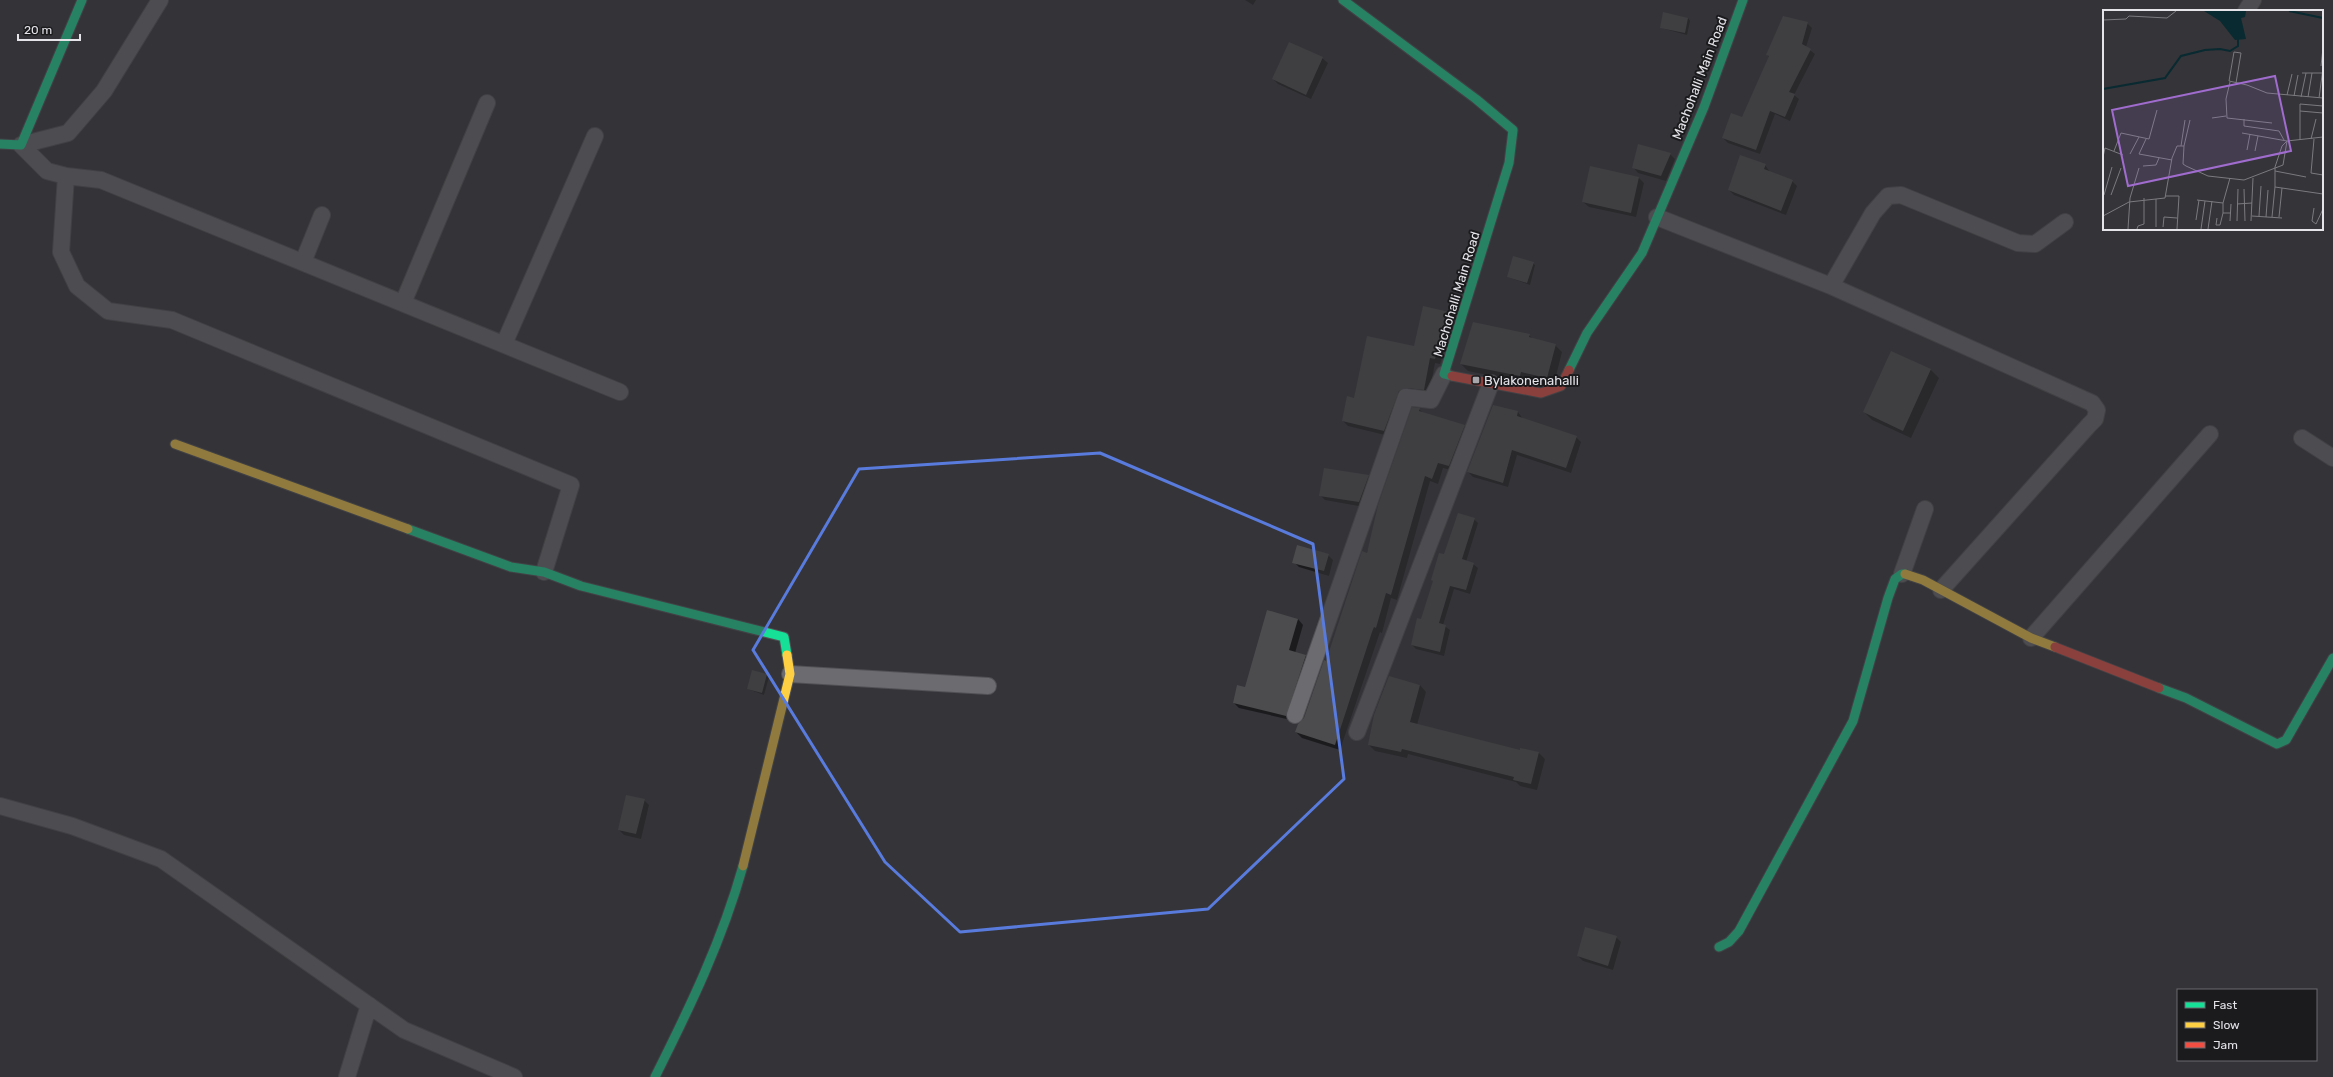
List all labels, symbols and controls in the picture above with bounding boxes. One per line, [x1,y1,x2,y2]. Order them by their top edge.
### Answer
inset map [2103,10,2323,230]
street label: Machohalli Main Road [1669,15,1730,142]
scale bar [18,16,80,42]
text: 20 m [24,23,52,37]
street label: Machohalli Main Road [1430,230,1483,359]
place label: Bylakonenahalli [1484,373,1579,388]
marker: Bylakonenahalli [1471,375,1481,385]
legend [2177,989,2317,1061]
text: Fast [2213,998,2237,1012]
text: Slow [2213,1018,2240,1032]
text: Jam [2213,1038,2238,1052]

